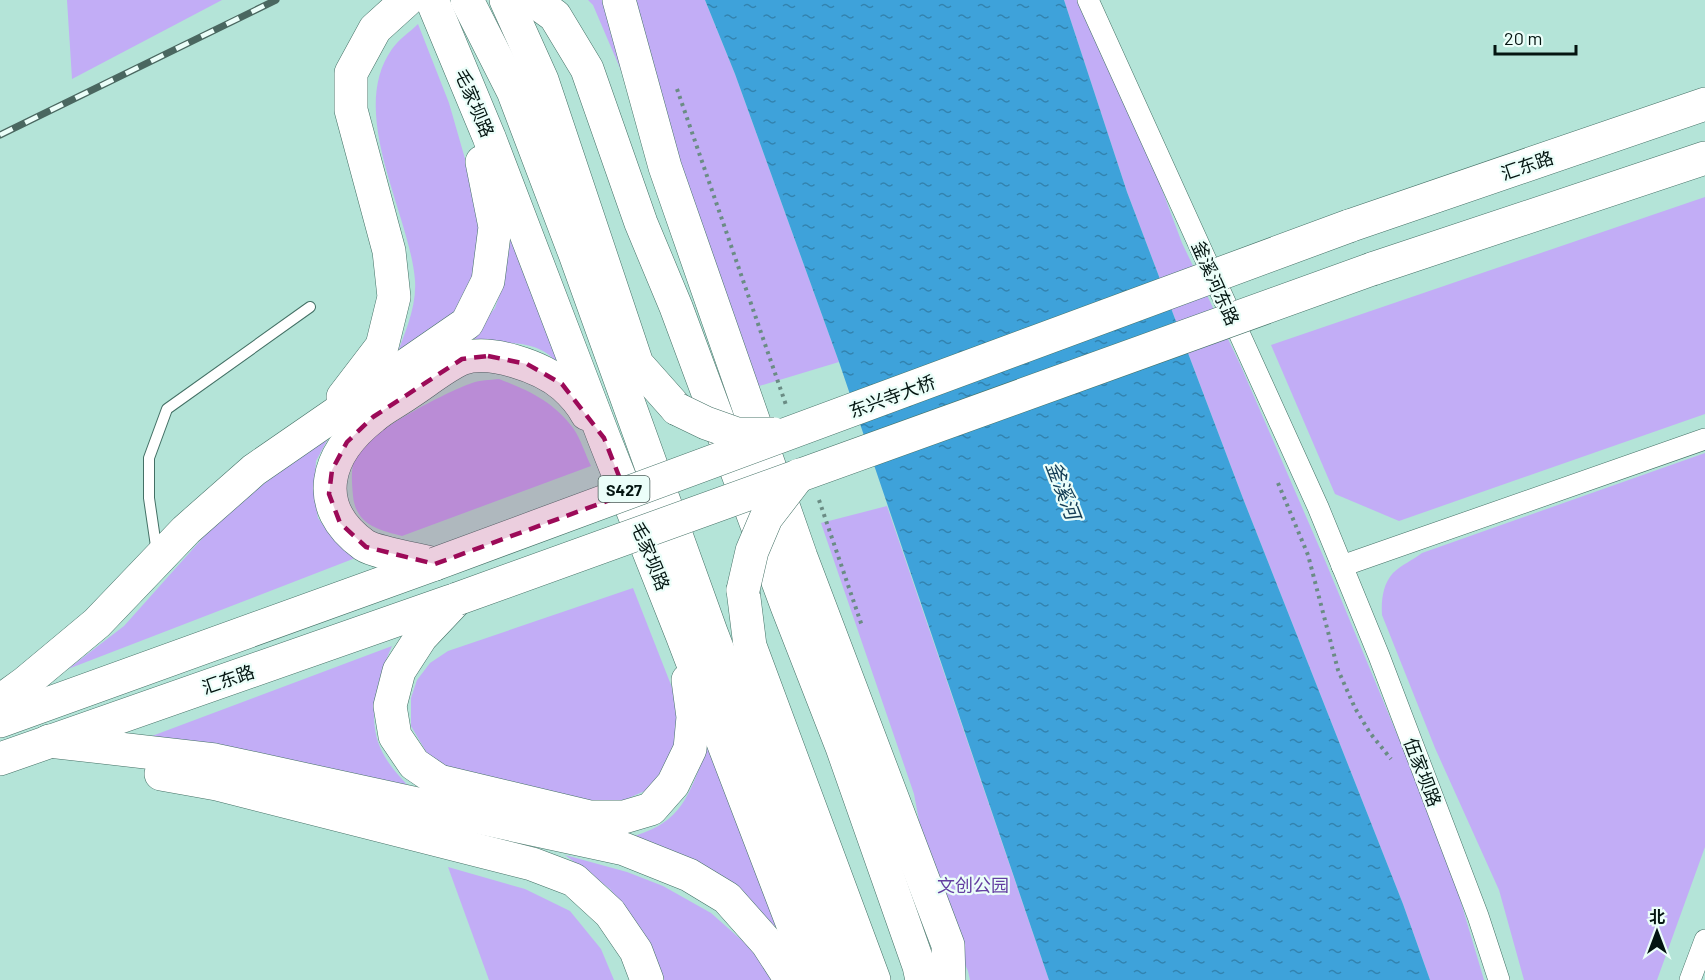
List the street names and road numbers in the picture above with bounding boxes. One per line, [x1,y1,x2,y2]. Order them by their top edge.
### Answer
street label: 毛家坝路 [451,66,499,140]
street label: 汇东路 [1498,146,1556,184]
street label: 釜溪河东路 [1188,237,1244,329]
street label: 东兴寺大桥 [846,370,938,422]
road number: S427 [598,476,650,502]
street label: 毛家坝路 [627,519,675,593]
street label: 汇东路 [199,660,257,698]
street label: 伍家坝路 [1400,734,1446,810]

